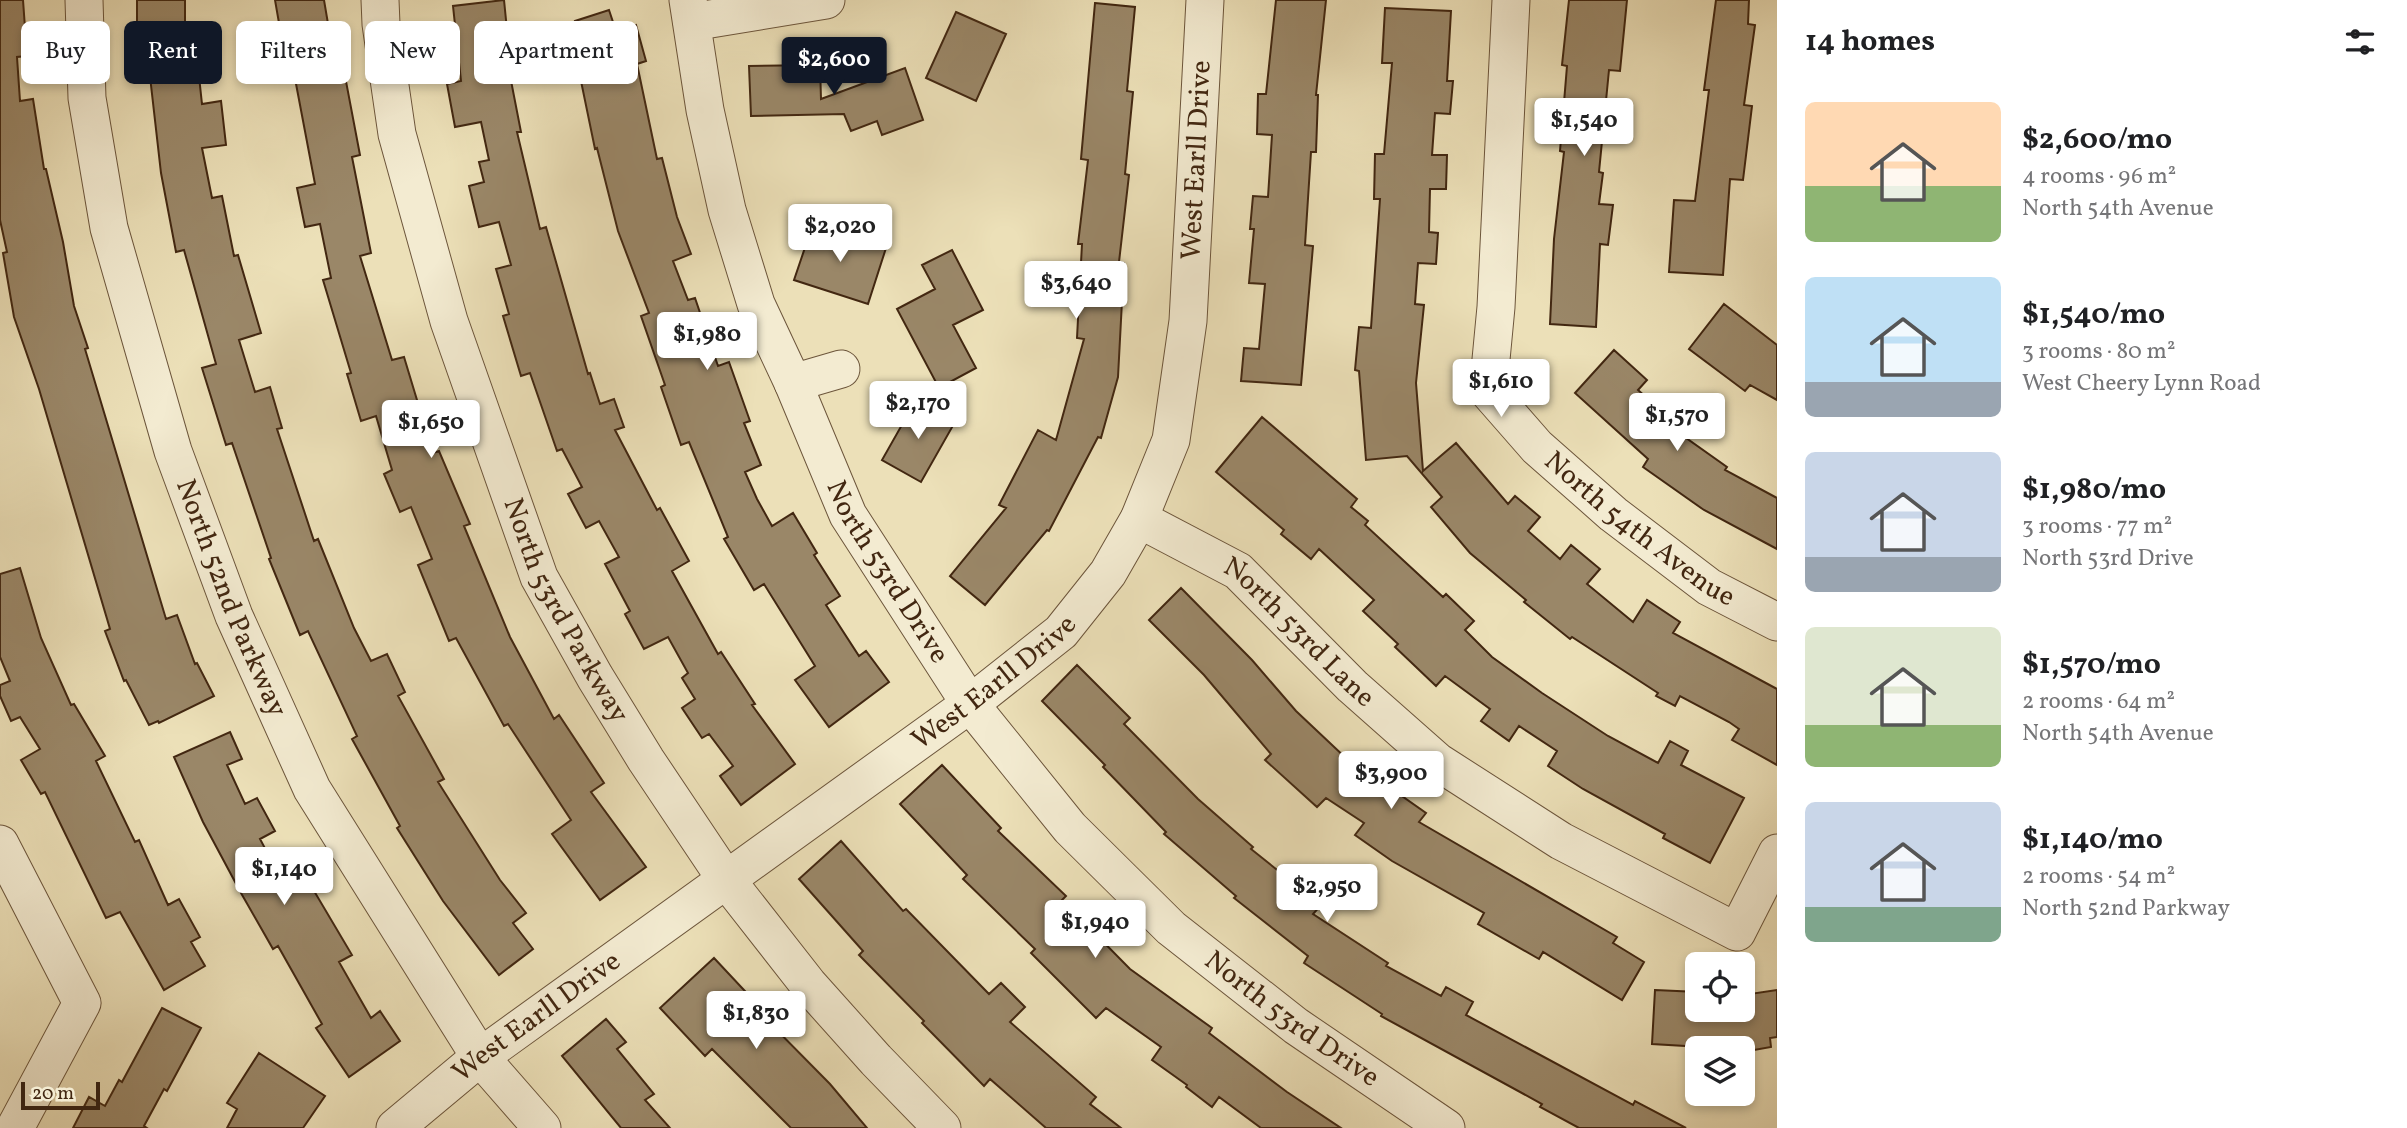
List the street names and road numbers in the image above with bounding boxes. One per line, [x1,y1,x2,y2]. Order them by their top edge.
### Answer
street label: West Earll Drive [1172,59,1221,261]
street label: North 54th Avenue [1535,442,1742,617]
street label: North 52nd Parkway [166,474,297,723]
street label: North 53rd Drive [816,474,958,671]
street label: North 53rd Parkway [493,493,638,730]
street label: North 53rd Lane [1217,547,1383,717]
street label: West Earll Drive [904,607,1086,759]
street label: West Earll Drive [444,942,629,1092]
street label: North 53rd Drive [1196,942,1387,1097]

